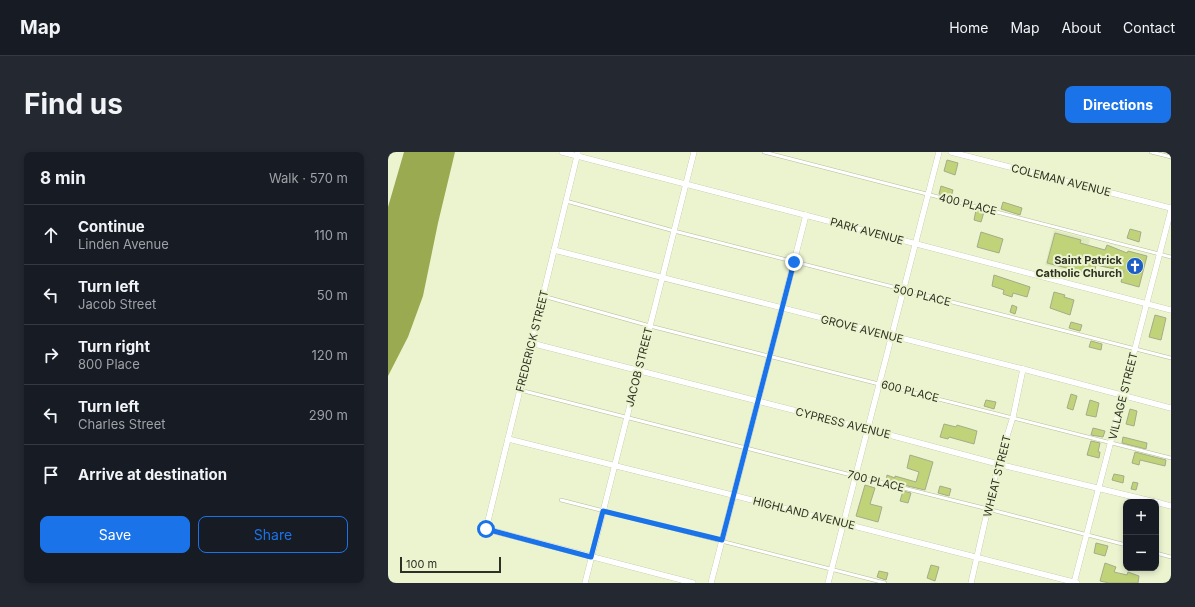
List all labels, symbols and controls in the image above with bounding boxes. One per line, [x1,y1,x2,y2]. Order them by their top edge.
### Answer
text: Map [20,16,61,39]
text: Home [949,19,988,36]
text: Map [1010,19,1040,36]
text: About [1062,19,1101,36]
text: Contact [1123,19,1175,36]
button: Directions [1065,86,1171,123]
text: Find us [24,87,123,121]
street label: COLEMAN AVENUE [1010,161,1112,199]
text: 8 min [40,168,86,188]
text: Walk · 570 m [269,170,348,186]
street label: 400 PLACE [938,190,998,218]
street label: PARK AVENUE [829,214,905,248]
text: Continue [78,217,145,236]
icon: ahead [40,224,62,246]
text: 110 m [314,227,348,243]
text: Linden Avenue [78,236,169,252]
route end [785,253,803,271]
place label: Saint Patrick Catholic Church [1035,253,1123,280]
church icon: Saint Patrick Catholic Church [1125,256,1145,276]
text: Turn left [78,277,139,296]
street label: 500 PLACE [892,281,952,309]
icon: left [40,284,62,306]
text: 50 m [317,287,348,303]
street label: FREDERICK STREET [513,288,551,394]
text: Jacob Street [78,296,156,312]
street label: GROVE AVENUE [819,312,905,346]
street label: JACOB STREET [622,326,656,408]
text: Turn right [78,337,150,356]
icon: right [40,344,62,366]
text: 120 m [312,347,348,363]
street label: VILLAGE STREET [1105,351,1141,441]
text: 800 Place [78,356,140,372]
street label: 600 PLACE [880,377,940,405]
text: Turn left [78,397,139,416]
icon: left [40,404,62,426]
street label: CYPRESS AVENUE [794,404,892,442]
text: 290 m [309,407,348,423]
text: Charles Street [78,416,166,432]
street label: WHEAT STREET [980,434,1014,518]
icon: arrive [40,464,62,486]
text: Arrive at destination [78,465,227,484]
street label: 700 PLACE [846,467,906,495]
street label: HIGHLAND AVENUE [751,494,857,532]
map controls [1123,499,1159,571]
button: + [1123,499,1159,535]
button: Save [40,516,190,553]
button: Share [198,516,348,553]
route start [477,520,495,538]
button: − [1123,535,1159,571]
scale bar [400,555,501,574]
text: 100 m [406,557,437,571]

